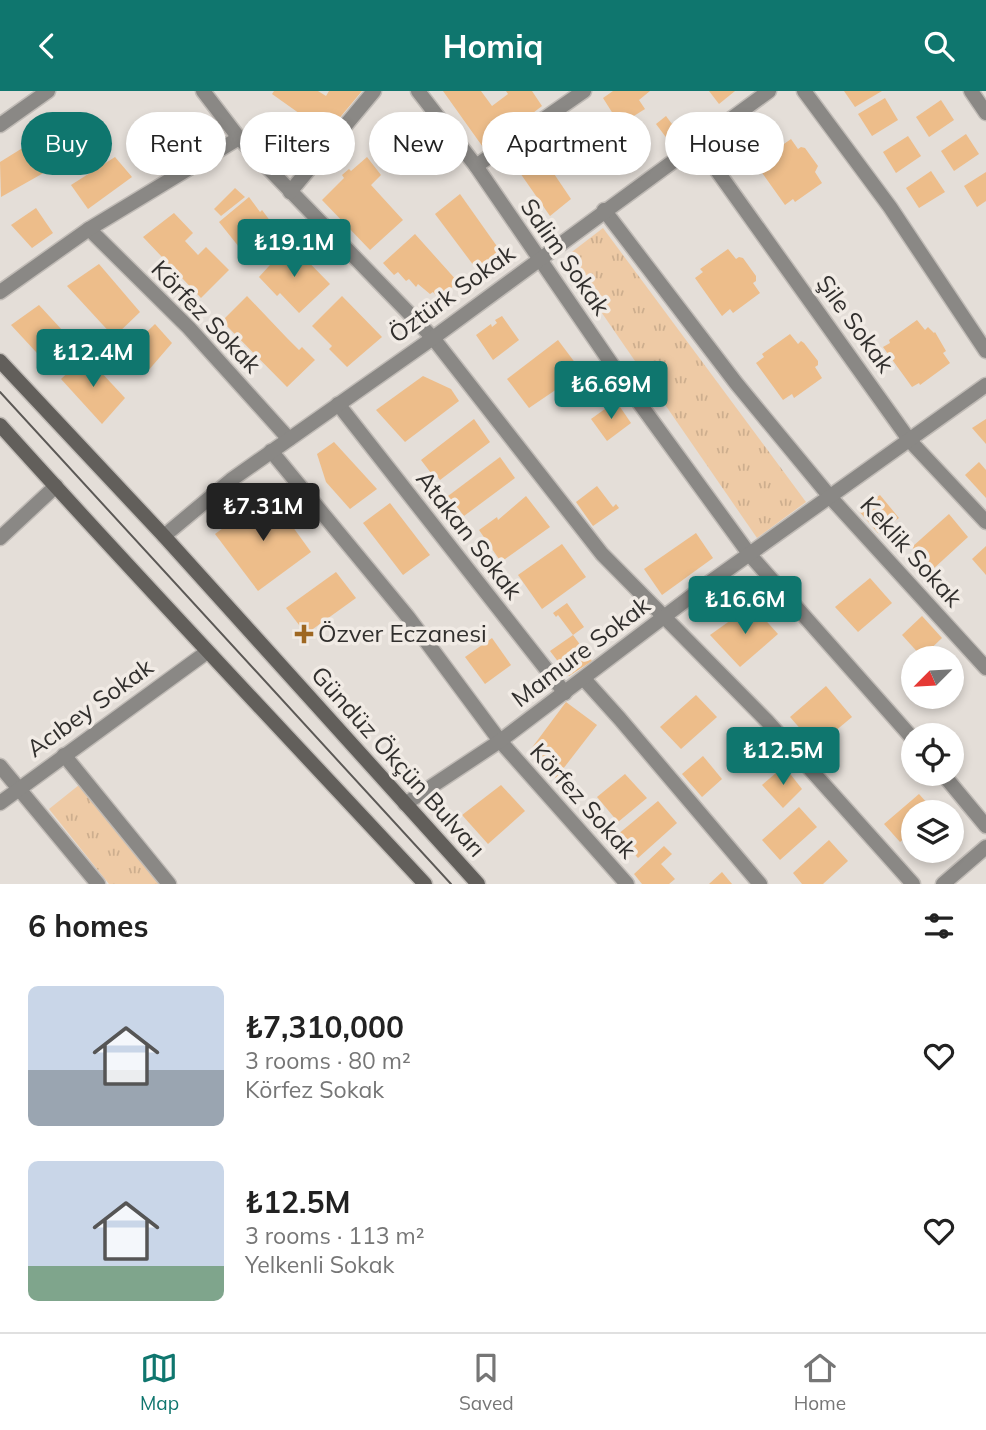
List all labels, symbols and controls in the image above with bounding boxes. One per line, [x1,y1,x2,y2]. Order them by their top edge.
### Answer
text: Homiq [443,26,543,66]
icon: back [28,27,66,65]
icon: search [920,27,958,65]
chip: Buy [21,112,112,175]
chip: Rent [126,112,226,175]
chip: Filters [240,112,355,175]
chip: New [369,112,468,175]
chip: Apartment [482,112,651,175]
chip: House [665,112,784,175]
street label: Salim Sokak [515,192,617,321]
pin: ₺19.1M [237,219,351,279]
text: ₺19.1M [254,227,334,256]
street label: Öztürk Sokak [383,237,521,349]
street label: Körfez Sokak [146,254,268,379]
street label: Şile Sokak [810,269,902,379]
pin: ₺12.4M [36,329,150,389]
text: ₺12.4M [53,337,133,366]
pin: ₺6.69M [554,361,668,421]
text: ₺6.69M [571,369,651,398]
street label: Atakan Sokak [410,464,530,605]
pin: ₺7.31M [206,483,320,543]
street label: Keklik Sokak [854,490,970,613]
text: ₺7.31M [223,491,303,520]
pin: ₺16.6M [688,577,802,636]
text: ₺16.6M [705,584,785,613]
street label: Mamure Sokak [505,589,656,713]
place label: Özver Eczanesi [318,618,487,648]
marker: Özver Eczanesi [296,626,312,642]
north arrow [901,646,964,709]
map controls [901,646,964,863]
street label: Acıbey Sokak [20,651,159,763]
street label: Gündüz Ökçün Bulvarı [305,660,492,863]
button: locate [901,723,964,786]
pin: ₺12.5M [726,727,840,787]
text: ₺12.5M [743,735,823,764]
street label: Körfez Sokak [524,736,644,865]
button: layers [901,800,964,863]
text: 6 homes [28,907,149,945]
icon: filters [920,907,958,945]
text: ₺7,310,000 [245,1008,404,1046]
icon: home [84,1014,168,1098]
icon: heart [920,1037,958,1075]
text: 3 rooms · 80 m² [245,1046,411,1075]
text: Körfez Sokak [245,1075,384,1104]
text: ₺12.5M [245,1183,351,1221]
icon: home [84,1189,168,1273]
icon: heart [920,1212,958,1250]
text: 3 rooms · 113 m² [245,1221,425,1250]
text: Yelkenli Sokak [245,1250,394,1279]
tab: Map [140,1349,179,1415]
tab: Saved [459,1349,514,1415]
tab: Home [794,1349,846,1415]

